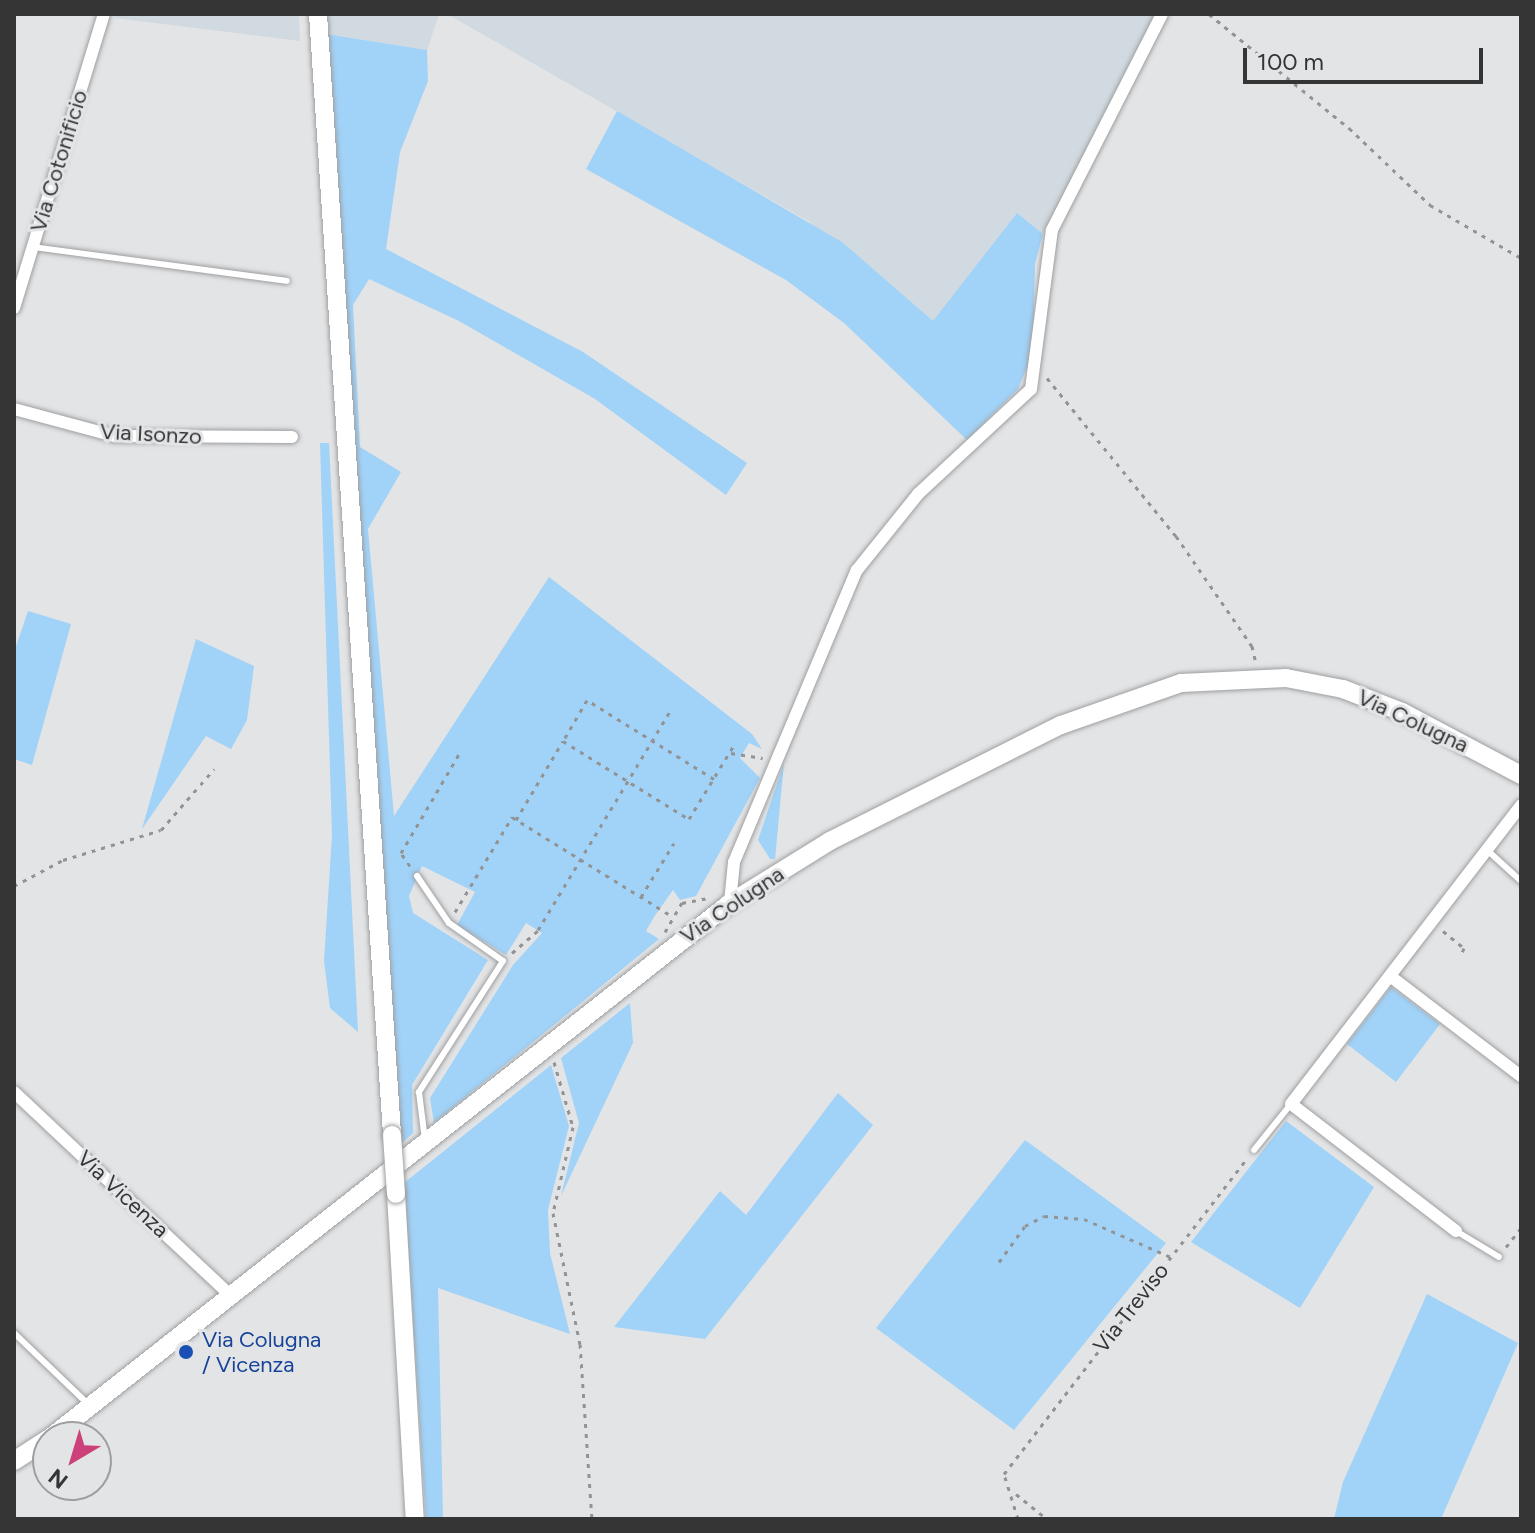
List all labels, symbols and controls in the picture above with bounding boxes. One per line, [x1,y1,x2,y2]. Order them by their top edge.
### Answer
scale bar [1247,32,1487,82]
text: 100 m [1257,47,1324,76]
street label: Via Cotonificio [25,87,93,235]
street label: Via Isonzo [99,418,203,450]
street label: Via Colugna [1353,684,1473,758]
street label: Via Colugna [675,861,789,949]
street label: Via Vicenza [72,1145,174,1243]
street label: Via Treviso [1088,1258,1174,1358]
place label: Via Colugna / Vicenza [202,1326,321,1378]
marker: Via Colugna / Vicenza [177,1343,195,1361]
north arrow [32,1421,112,1501]
text: N [43,1463,73,1495]

